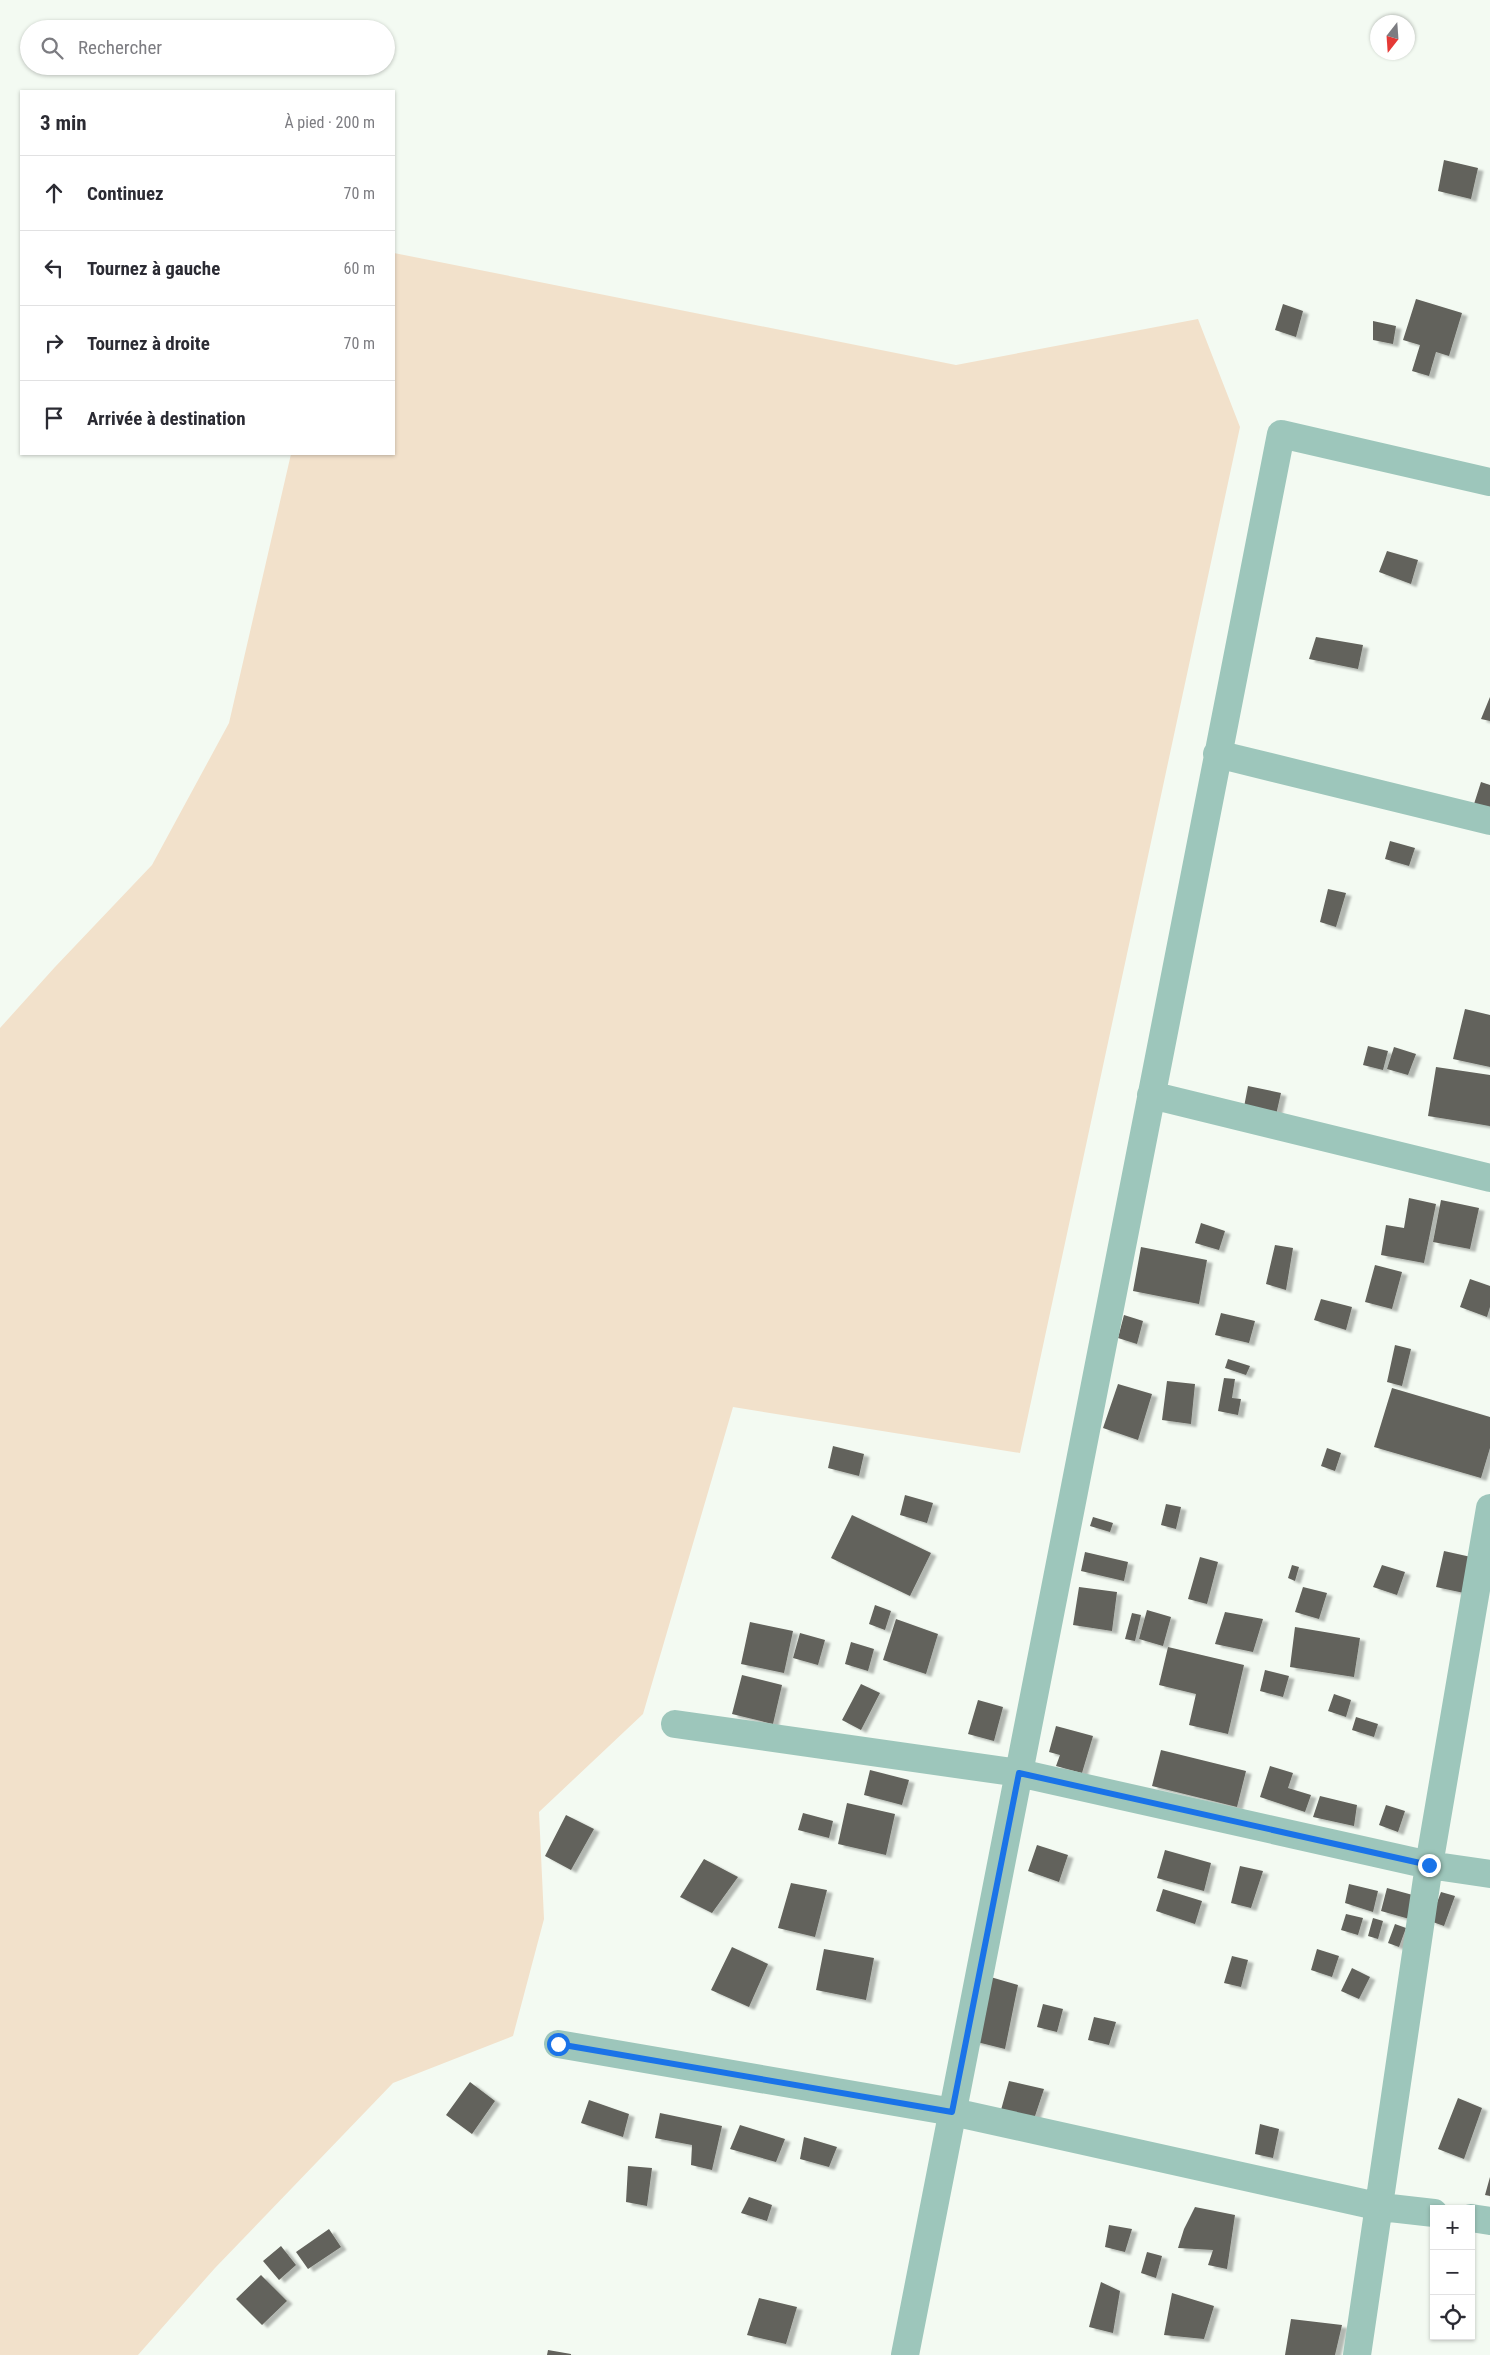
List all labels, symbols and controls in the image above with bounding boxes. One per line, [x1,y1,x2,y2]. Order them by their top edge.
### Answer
north arrow [1370,15,1415,60]
search box [20,20,395,75]
icon: search [38,34,66,62]
text: Rechercher [78,36,162,59]
text: 3 min [40,111,87,135]
text: À pied · 200 m [284,113,375,132]
icon: ahead [40,179,68,207]
text: Continuez [87,182,164,205]
text: 70 m [343,184,375,203]
icon: left [40,254,68,282]
text: Tournez à gauche [87,257,220,280]
text: 60 m [343,259,375,278]
icon: right [40,329,68,357]
text: Tournez à droite [87,332,210,355]
text: 70 m [343,334,375,353]
icon: arrive [40,404,68,432]
text: Arrivée à destination [87,407,246,430]
route end [1418,1854,1441,1877]
route start [547,2033,570,2056]
map controls [1430,2205,1475,2340]
button: + [1430,2205,1475,2250]
button: − [1430,2250,1475,2295]
button: locate [1430,2295,1475,2340]

